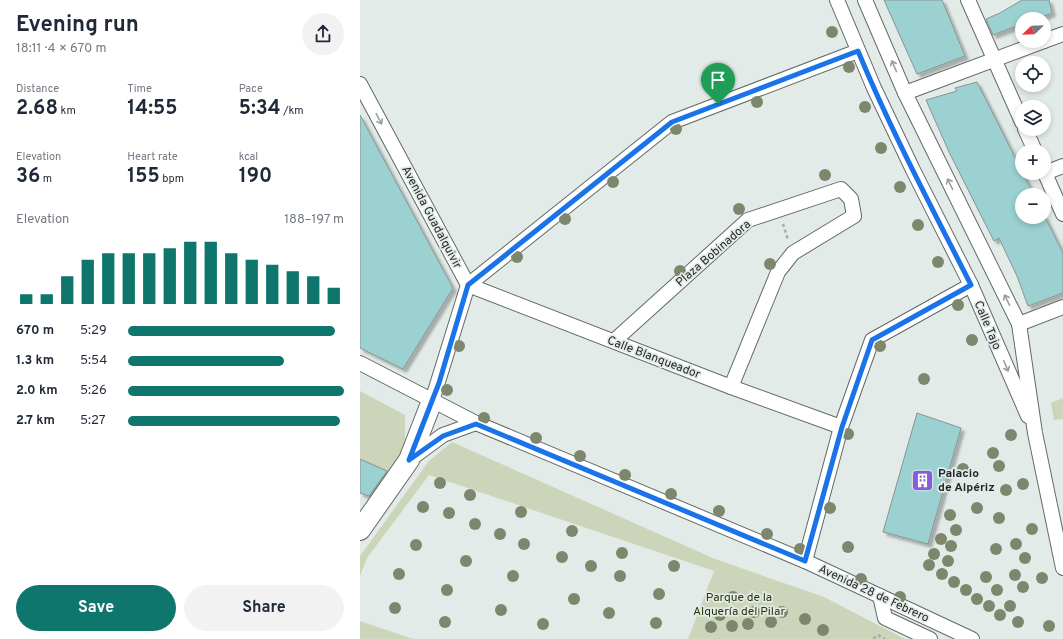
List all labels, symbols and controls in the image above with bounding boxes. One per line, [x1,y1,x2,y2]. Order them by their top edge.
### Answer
text: Evening run [16,12,139,39]
north arrow [1015,12,1051,48]
map controls [1015,12,1051,224]
button: share [302,13,344,55]
text: 18:11 · 4 × 670 m [16,41,106,57]
button: locate [1015,56,1051,92]
one-way arrow [889,61,897,73]
pin [701,63,735,104]
icon: arrive [707,69,729,91]
text: Distance [16,82,59,96]
text: Time [127,82,152,96]
text: Pace [239,82,263,96]
text: 2.68 [16,96,58,122]
text: 14:55 [127,96,178,122]
text: 5:34 [239,96,281,122]
button: layers [1015,100,1051,136]
text: km [58,104,76,118]
text: /km [281,104,304,118]
one-way arrow [375,113,383,125]
button: + [1015,144,1051,180]
text: Elevation [16,150,61,164]
text: Heart rate [127,150,178,164]
text: kcal [239,150,258,164]
street label: Avenida Guadalquivir [397,163,465,272]
text: 36 [16,164,40,190]
text: 155 [127,164,160,190]
text: 190 [239,164,272,190]
text: m [40,172,52,186]
text: bpm [160,172,184,186]
one-way arrow [946,178,953,190]
button: − [1015,188,1051,224]
text: Elevation [16,212,69,228]
text: 188–197 m [284,212,344,228]
street label: Plaza Bobinadora [673,217,754,291]
one-way arrow [1003,294,1011,306]
street label: Calle Tajo [970,298,1005,353]
text: 670 m [16,323,54,339]
text: 5:29 [80,323,107,339]
street label: Calle Blanqueador [605,333,703,383]
text: 1.3 km [16,353,54,369]
text: 5:54 [80,353,107,369]
one-way arrow [1003,359,1010,371]
text: 2.0 km [16,383,58,399]
text: 5:26 [80,383,107,399]
text: 2.7 km [16,413,55,429]
text: 5:27 [80,413,106,429]
place label: Palacio de Alpériz [938,466,995,496]
building icon: Palacio de Alpériz [909,467,935,493]
street label: Avenida 28 de Febrero [816,561,932,627]
button: Save [16,585,176,631]
button: Share [184,585,344,631]
park label: Parque de la Alquería del Pilar [693,590,785,620]

